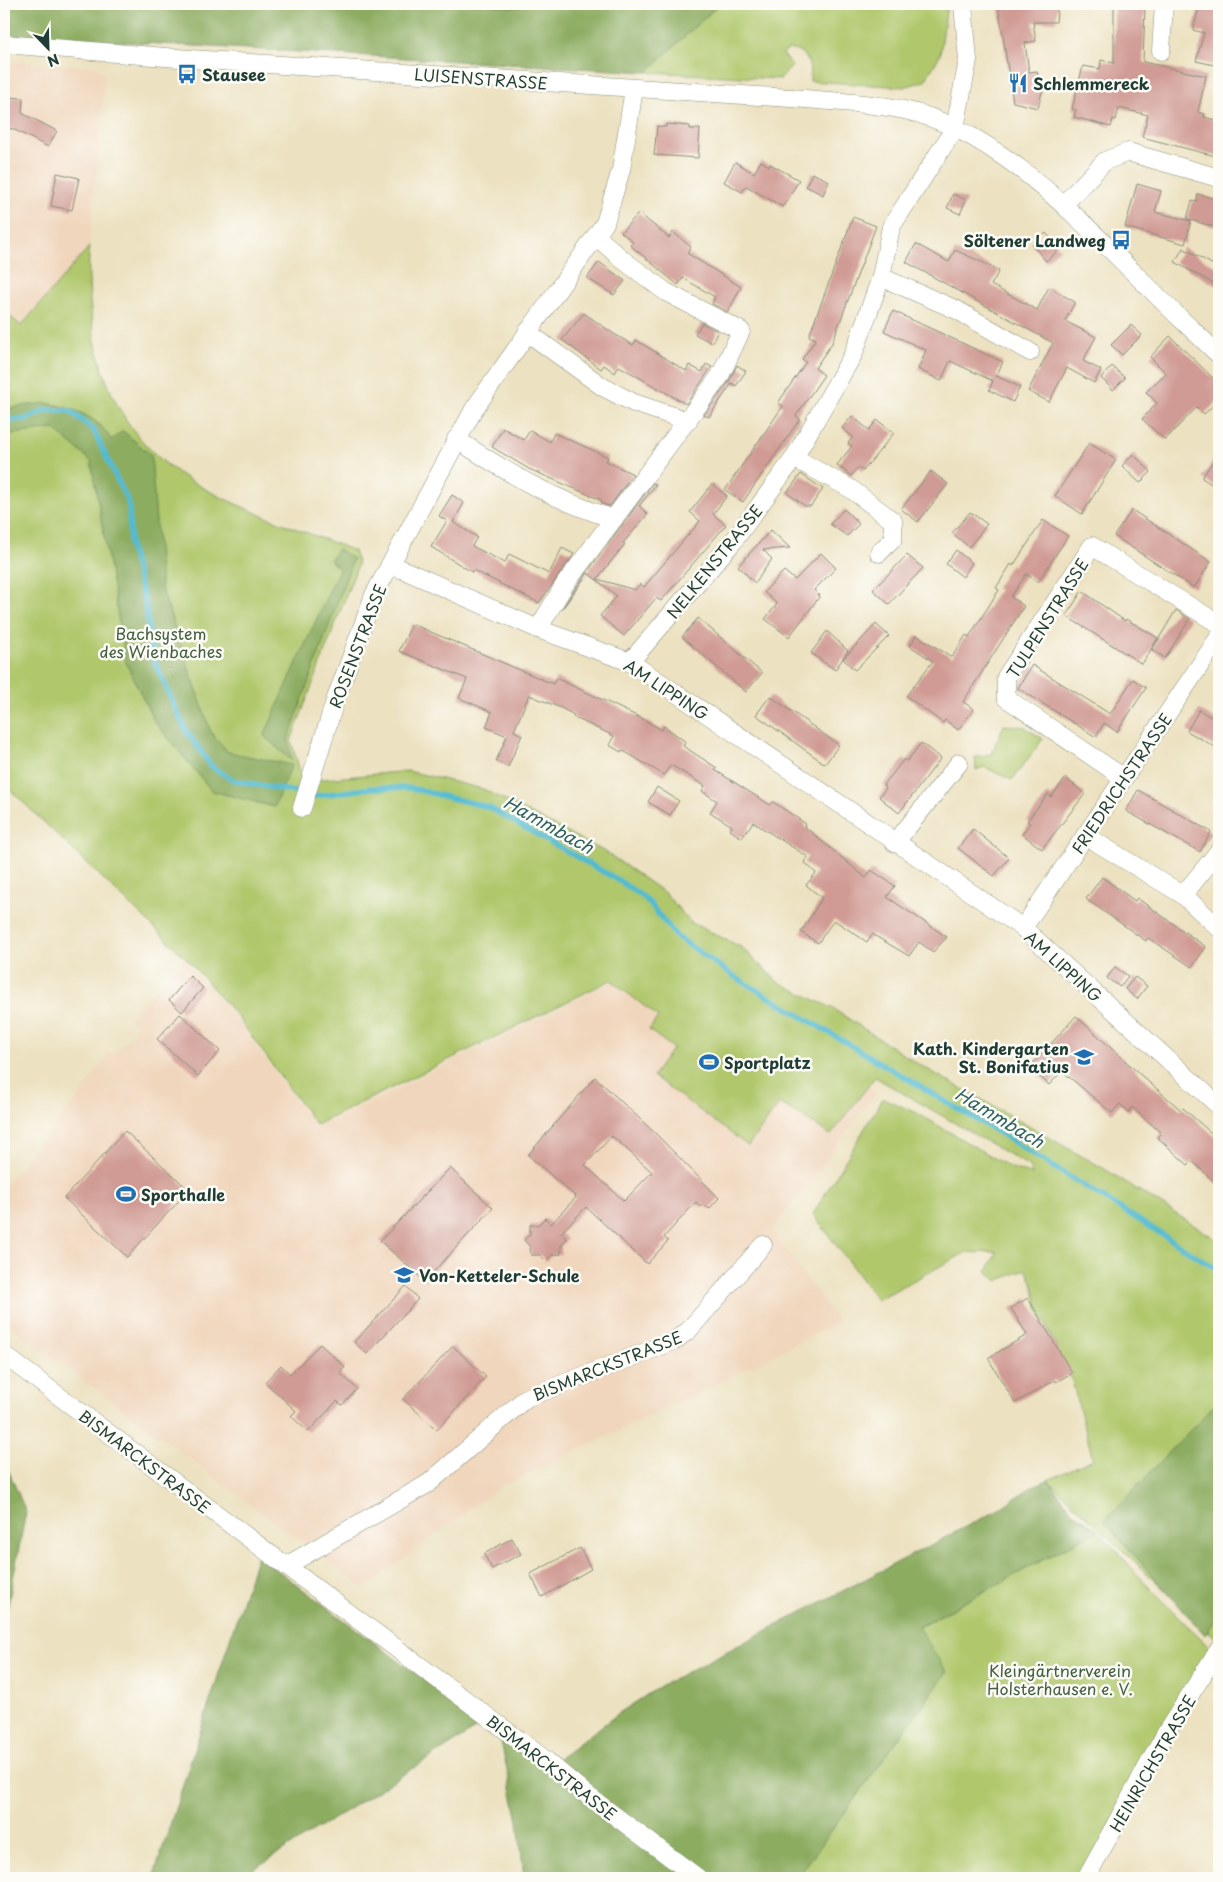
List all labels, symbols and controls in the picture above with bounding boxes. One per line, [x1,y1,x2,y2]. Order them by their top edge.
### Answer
north arrow [22,22,72,72]
text: N [44,49,62,72]
street label: LUISENSTRASSE [413,61,549,95]
place label: Stausee [202,62,266,86]
bus stop icon: Stausee [176,63,198,85]
place label: Schlemmereck [1033,71,1150,95]
restaurant icon: Schlemmereck [1007,72,1029,94]
place label: Söltener Landweg [964,228,1106,252]
bus stop icon: Söltener Landweg [1110,229,1132,251]
street label: NELKENSTRASSE [661,499,767,623]
street label: TULPENSTRASSE [1000,553,1094,683]
street label: ROSENSTRASSE [322,580,392,712]
park label: Bachsystem des Wienbaches [100,621,222,663]
street label: AM LIPPING [620,652,714,726]
street label: FRIEDRICHSTRASSE [1065,708,1177,858]
water label: Hammbach [499,788,599,860]
street label: AM LIPPING [1020,925,1108,1007]
place label: Kath. Kindergarten St. Bonifatius [913,1036,1069,1078]
school or university icon: Kath. Kindergarten St. Bonifatius [1073,1046,1095,1068]
place label: Sportplatz [724,1050,811,1074]
sports icon: Sportplatz [698,1051,720,1073]
water label: Hammbach [950,1080,1050,1154]
place label: Sporthalle [141,1182,225,1206]
sports icon: Sporthalle [115,1183,137,1205]
place label: Von-Ketteler-Schule [419,1263,580,1287]
school or university icon: Von-Ketteler-Schule [393,1264,415,1286]
street label: BISMARCKSTRASSE [529,1324,685,1406]
street label: BISMARCKSTRASSE [74,1403,216,1519]
park label: Kleingärtnerverein Holsterhausen e. V. [987,1658,1133,1700]
street label: HEINRICHSTRASSE [1103,1690,1201,1836]
street label: BISMARCKSTRASSE [482,1708,622,1826]

